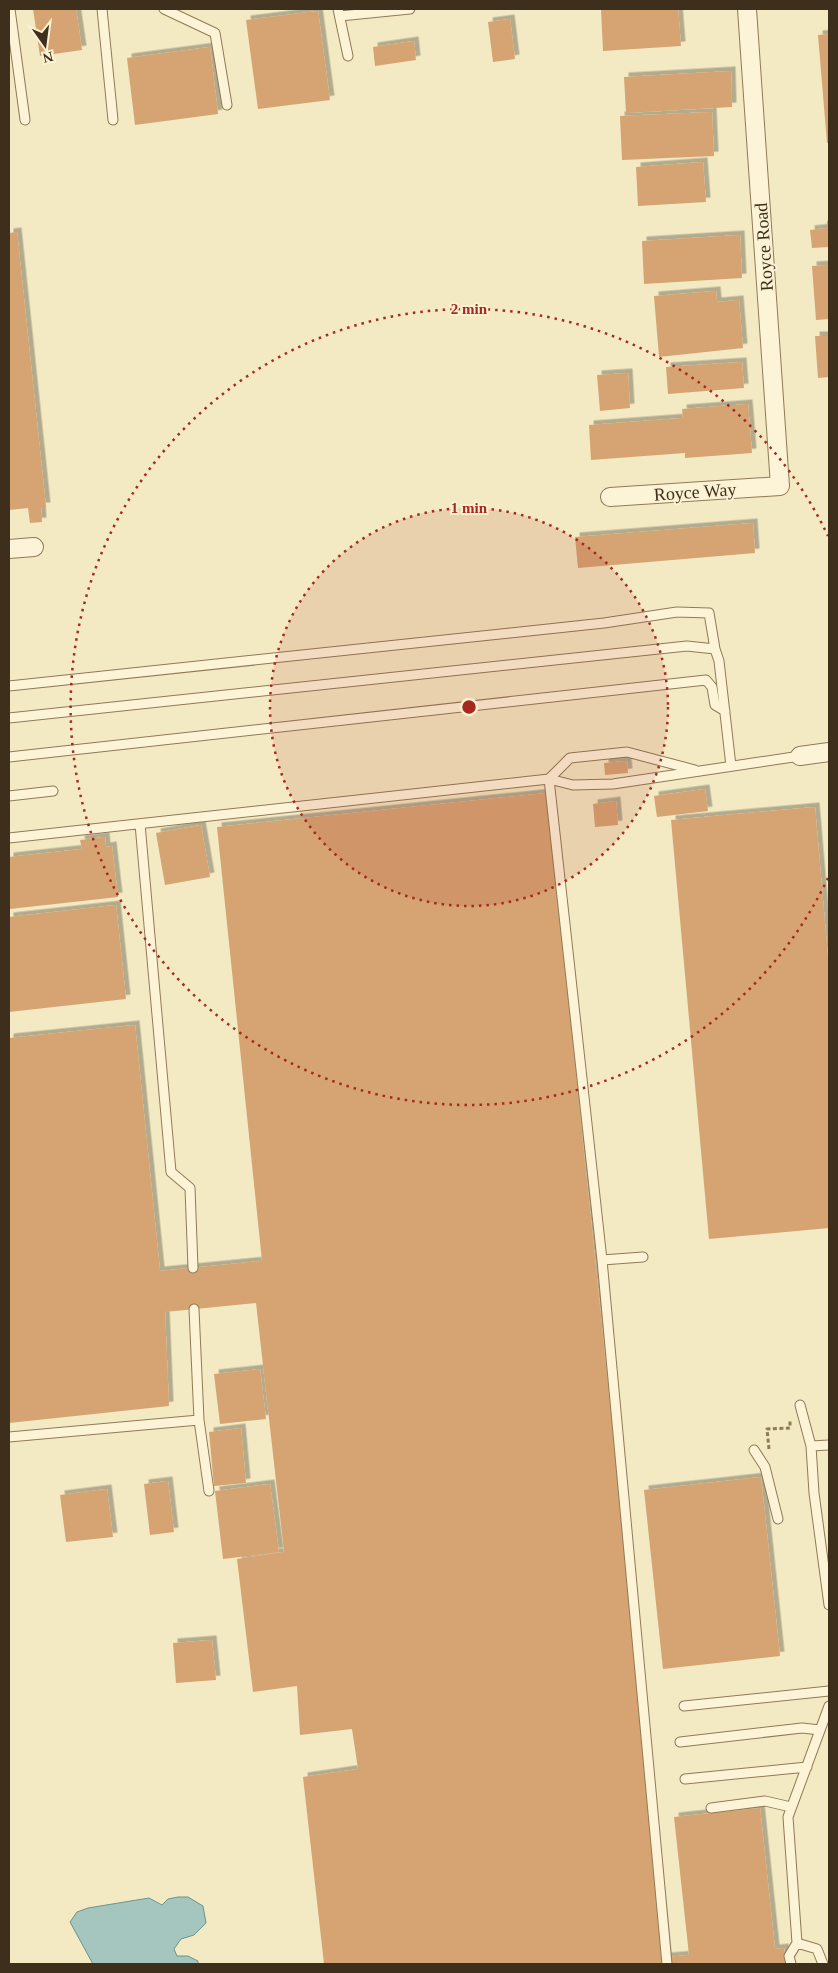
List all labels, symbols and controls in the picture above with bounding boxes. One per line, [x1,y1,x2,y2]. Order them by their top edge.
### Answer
north arrow [20,20,70,70]
text: N [41,49,55,66]
street label: Royce Road [751,202,777,292]
text: 2 min [451,301,488,317]
street label: Royce Way [653,479,737,505]
text: 1 min [451,500,488,516]
centre of rings [460,698,478,716]

